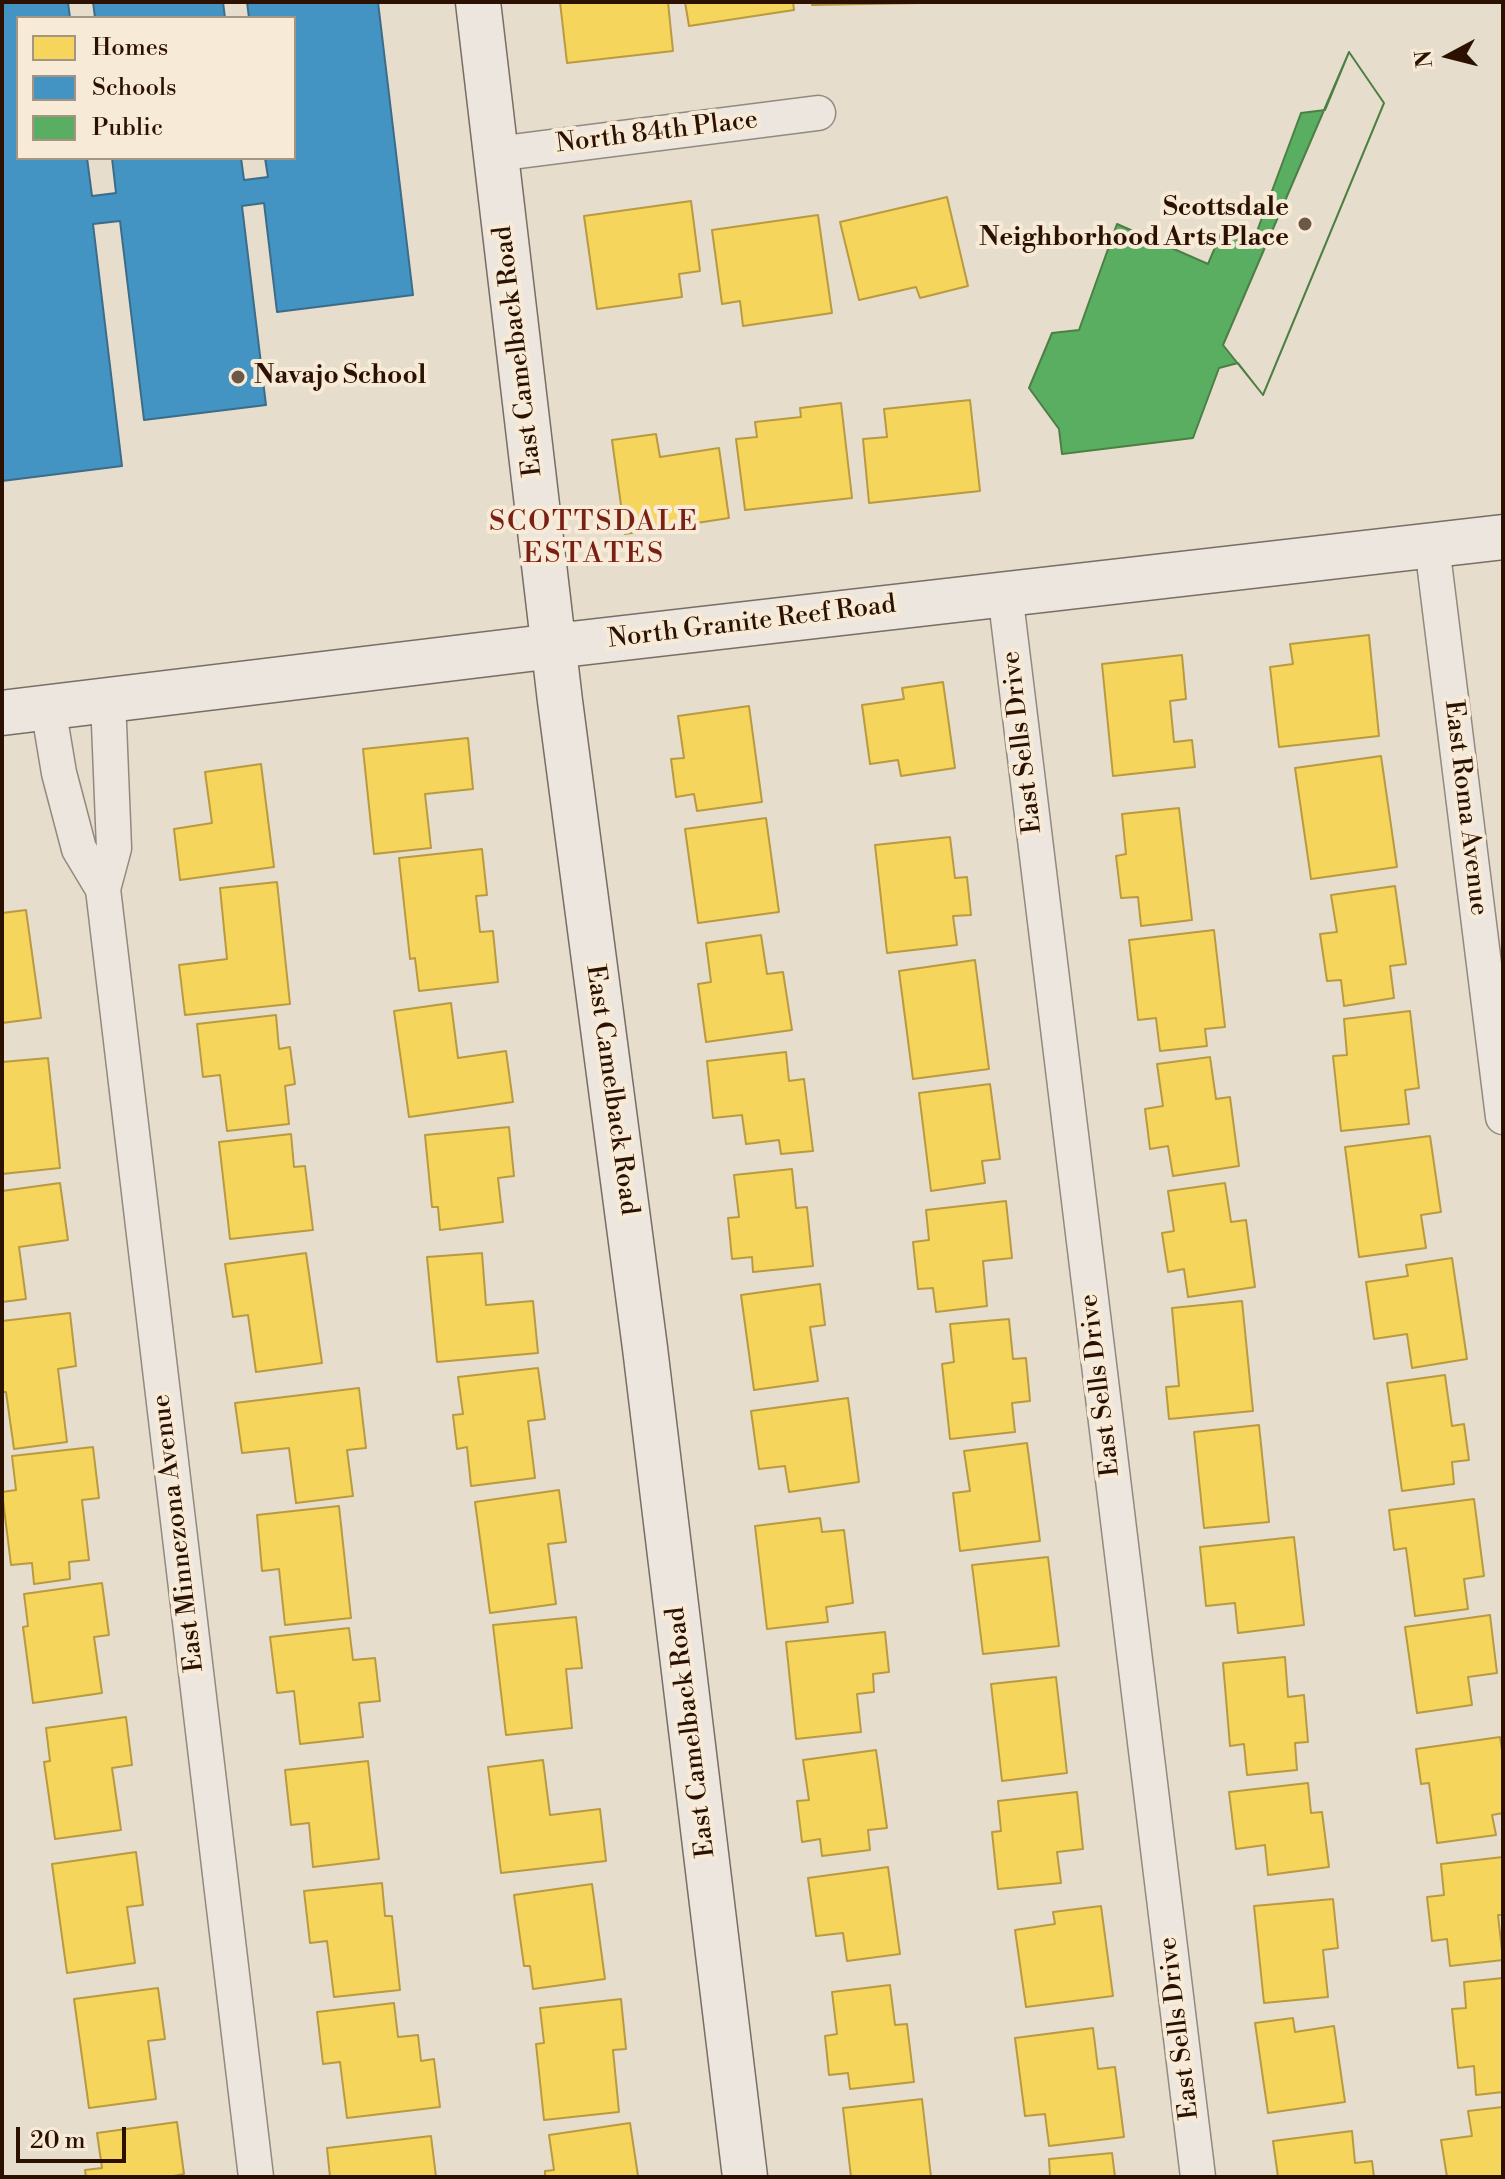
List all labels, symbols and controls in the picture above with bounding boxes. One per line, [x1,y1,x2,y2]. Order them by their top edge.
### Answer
legend [16,16,296,160]
north arrow [1409,16,1489,96]
text: Homes [92,33,168,63]
text: N [1410,49,1439,69]
text: Schools [92,73,177,103]
street label: North 84th Place [554,105,760,161]
text: Public [92,113,163,143]
place label: Scottsdale Neighborhood Arts Place [979,193,1289,254]
marker: Scottsdale Neighborhood Arts Place [1296,215,1314,233]
street label: East Camelback Road [488,224,550,478]
place label: Navajo School [254,361,426,393]
marker: Navajo School [229,368,247,386]
district label: SCOTTSDALE ESTATES [489,506,699,572]
street label: North Granite Reef Road [606,590,898,656]
street label: East Sells Drive [996,649,1050,835]
street label: East Roma Avenue [1436,699,1494,917]
street label: East Camelback Road [578,963,644,1217]
street label: East Sells Drive [1074,1292,1128,1478]
street label: East Minnezona Avenue [146,1392,212,1674]
street label: East Camelback Road [661,1605,723,1859]
street label: East Sells Drive [1153,1935,1207,2121]
scale bar [20,2111,130,2161]
text: 20 m [30,2126,86,2156]

